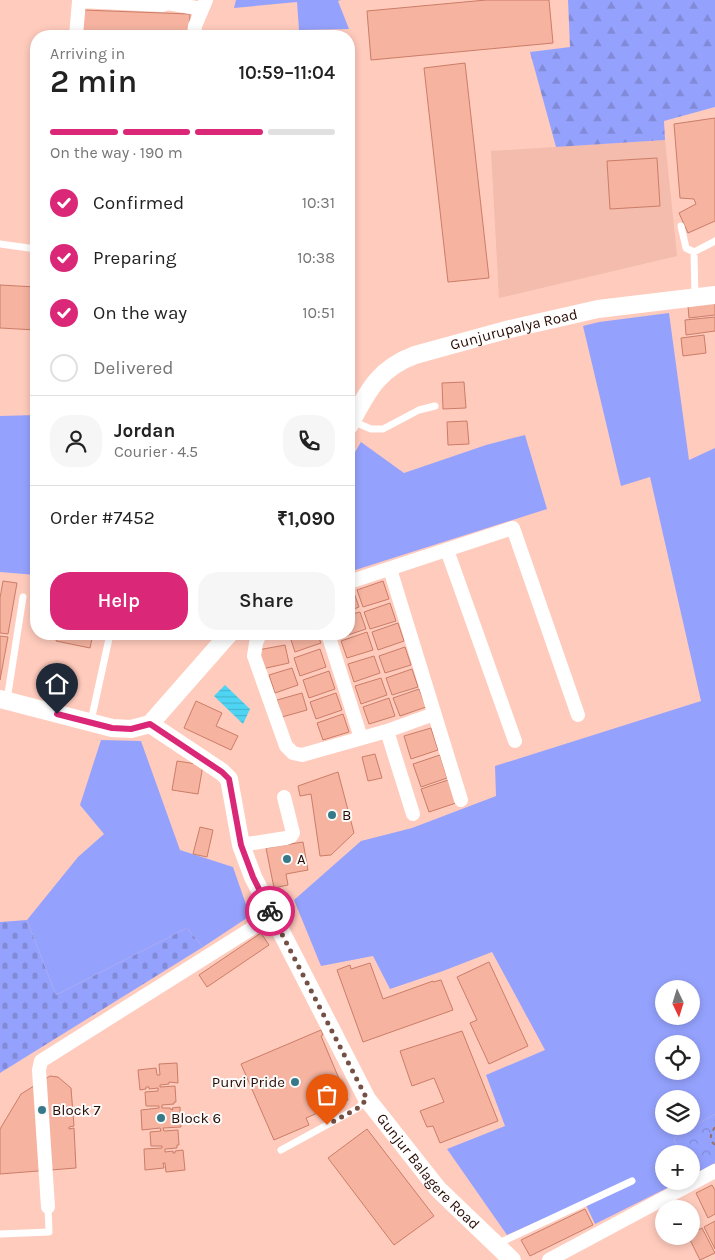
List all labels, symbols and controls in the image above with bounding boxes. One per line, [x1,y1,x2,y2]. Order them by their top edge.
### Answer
text: Arriving in [50,44,125,63]
text: 10:59–11:04 [238,62,335,84]
text: 2 min [50,63,137,100]
text: On the way · 190 m [50,143,183,162]
icon: check [50,189,78,217]
text: Confirmed [93,192,184,214]
text: 10:31 [302,193,335,212]
icon: check [50,244,78,272]
text: Preparing [93,247,176,269]
text: 10:38 [297,248,335,267]
icon: check [50,299,78,327]
text: On the way [93,302,187,324]
text: 10:51 [302,303,335,322]
street label: Gunjurupalya Road [448,305,579,354]
text: Delivered [93,357,173,379]
button: person [50,415,102,467]
button: phone [283,415,335,467]
text: Jordan [114,420,175,442]
text: Courier · 4.5 [114,442,198,461]
text: Order #7452 [50,507,155,529]
text: ₹1,090 [277,508,335,530]
button: Help [50,572,188,630]
button: Share [198,572,335,630]
pin [36,663,78,714]
icon: home [43,670,71,698]
place label: B [342,806,351,824]
marker: B [326,809,338,821]
place label: A [297,850,306,868]
marker: A [281,853,293,865]
courier [245,886,295,936]
icon: bike [256,897,284,925]
north arrow [655,980,700,1025]
map controls [655,980,700,1245]
button: locate [655,1035,700,1080]
place label: Purvi Pride [212,1073,285,1091]
pin [306,1074,348,1125]
marker: Purvi Pride [289,1076,301,1088]
icon: bag [313,1081,341,1109]
button: layers [655,1090,700,1135]
place label: Block 7 [52,1101,101,1119]
marker: Block 7 [36,1104,48,1116]
place label: Block 6 [171,1109,221,1127]
street label: Gunjur Balagere Road [373,1110,483,1233]
marker: Block 6 [155,1112,167,1124]
button: + [655,1145,700,1190]
button: − [655,1200,700,1245]

